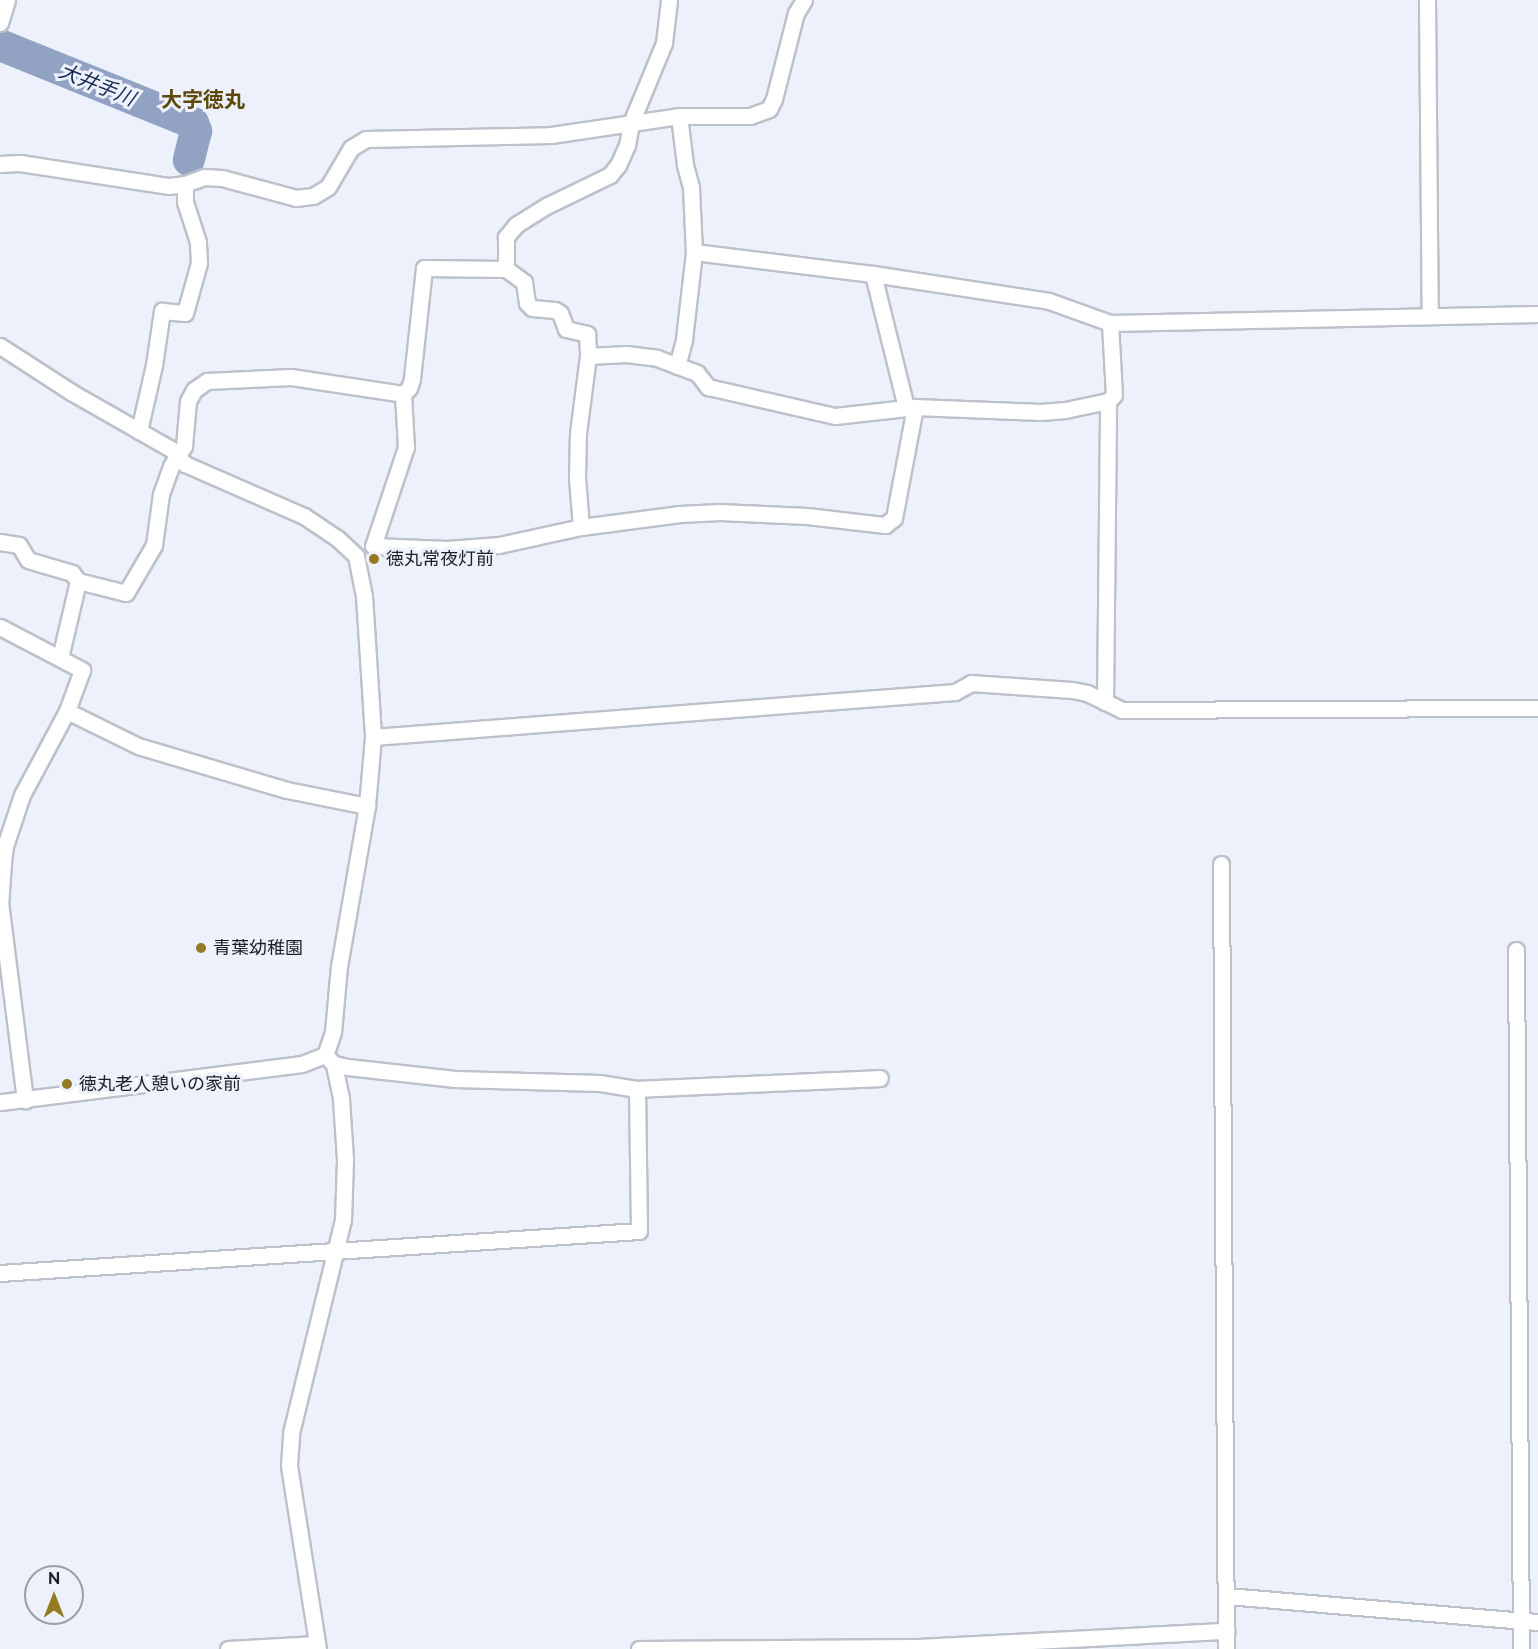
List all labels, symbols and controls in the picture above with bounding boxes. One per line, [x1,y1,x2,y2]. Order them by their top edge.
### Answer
water label: 大井手川 [55,59,139,111]
district label: 大字徳丸 [161,87,245,113]
place label: 徳丸常夜灯前 [386,548,494,570]
marker: 徳丸常夜灯前 [367,552,381,566]
place label: 青葉幼稚園 [213,937,303,959]
marker: 青葉幼稚園 [194,941,208,955]
place label: 徳丸老人憩いの家前 [79,1073,241,1095]
marker: 徳丸老人憩いの家前 [60,1077,74,1091]
north arrow [24,1565,84,1625]
text: N [48,1569,60,1588]

